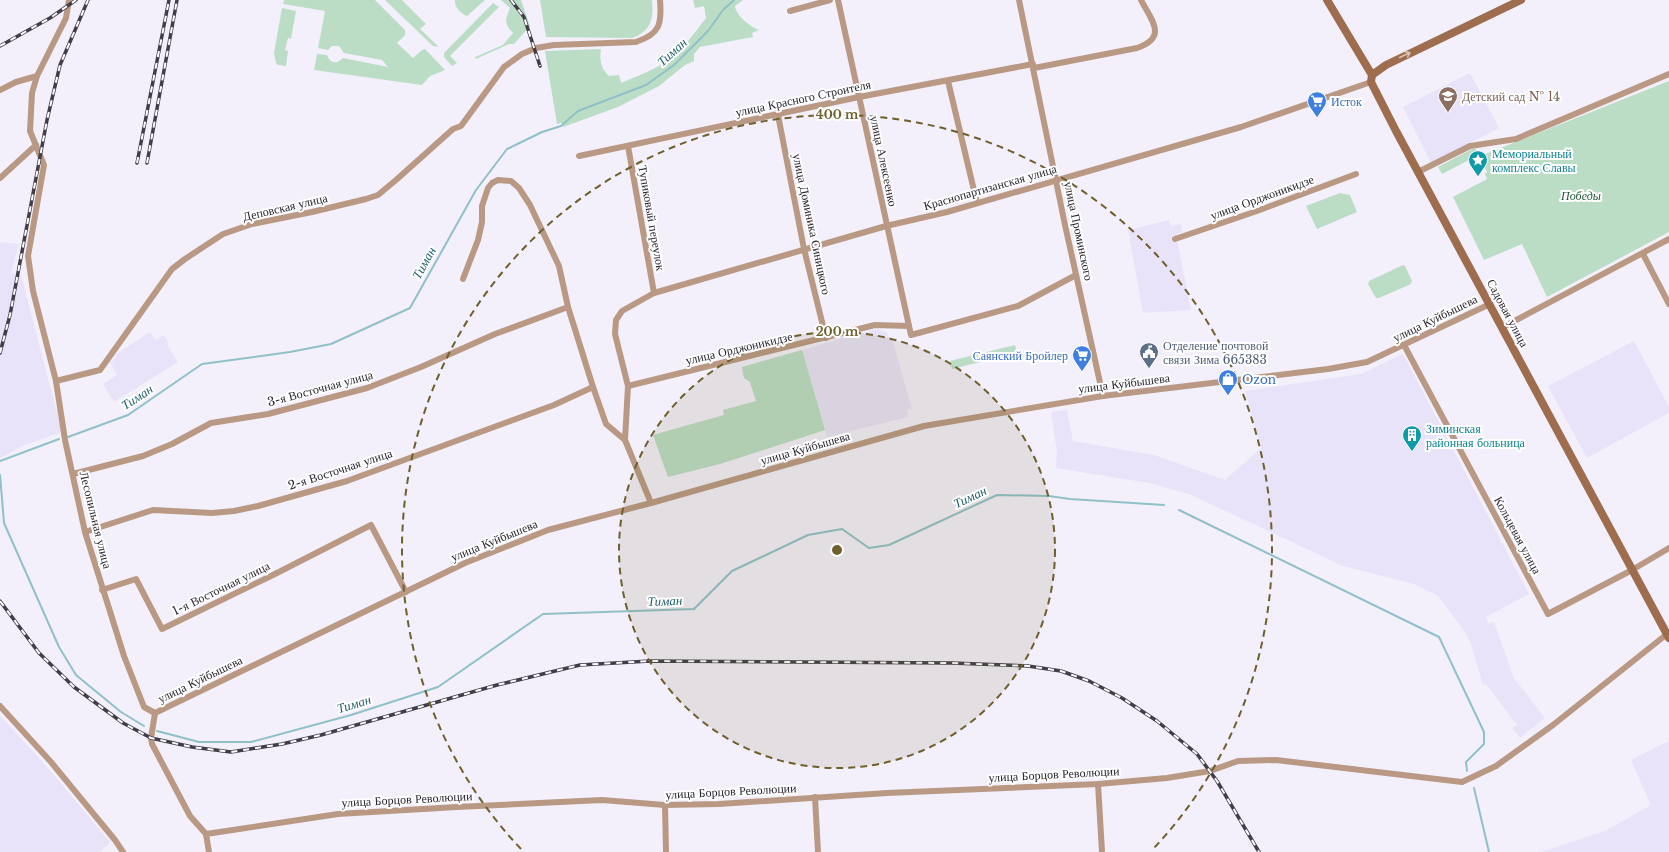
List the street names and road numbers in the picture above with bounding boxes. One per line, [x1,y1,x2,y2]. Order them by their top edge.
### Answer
street label: улица Красного Строителя [734,76,872,120]
street label: улица Алексеенко [867,114,901,208]
street label: улица Доминика Синицкого [790,152,834,296]
street label: Краснопартизанская улица [922,161,1059,213]
street label: Тупиковый переулок [635,164,669,272]
street label: улица Орджоникидзе [1208,171,1316,223]
street label: улица Проминского [1061,180,1097,282]
street label: Деповская улица [241,190,330,224]
street label: Садовая улица [1484,276,1533,350]
street label: улица Куйбышева [1390,291,1480,345]
street label: улица Орджоникидзе [684,328,794,368]
street label: 3-я Восточная улица [266,367,375,409]
street label: улица Куйбышева [1077,370,1171,396]
street label: улица Куйбышева [759,428,852,468]
street label: 2-я Восточная улица [286,445,395,493]
street label: Лесопильная улица [77,470,115,571]
street label: Кольцевая улица [1491,494,1545,577]
street label: улица Куйбышева [448,516,540,564]
street label: 1-я Восточная улица [170,558,273,618]
street label: улица Куйбышева [155,652,245,706]
street label: улица Борцов Революции [988,763,1120,785]
street label: улица Борцов Революции [665,780,797,802]
street label: улица Борцов Революции [341,788,473,810]

